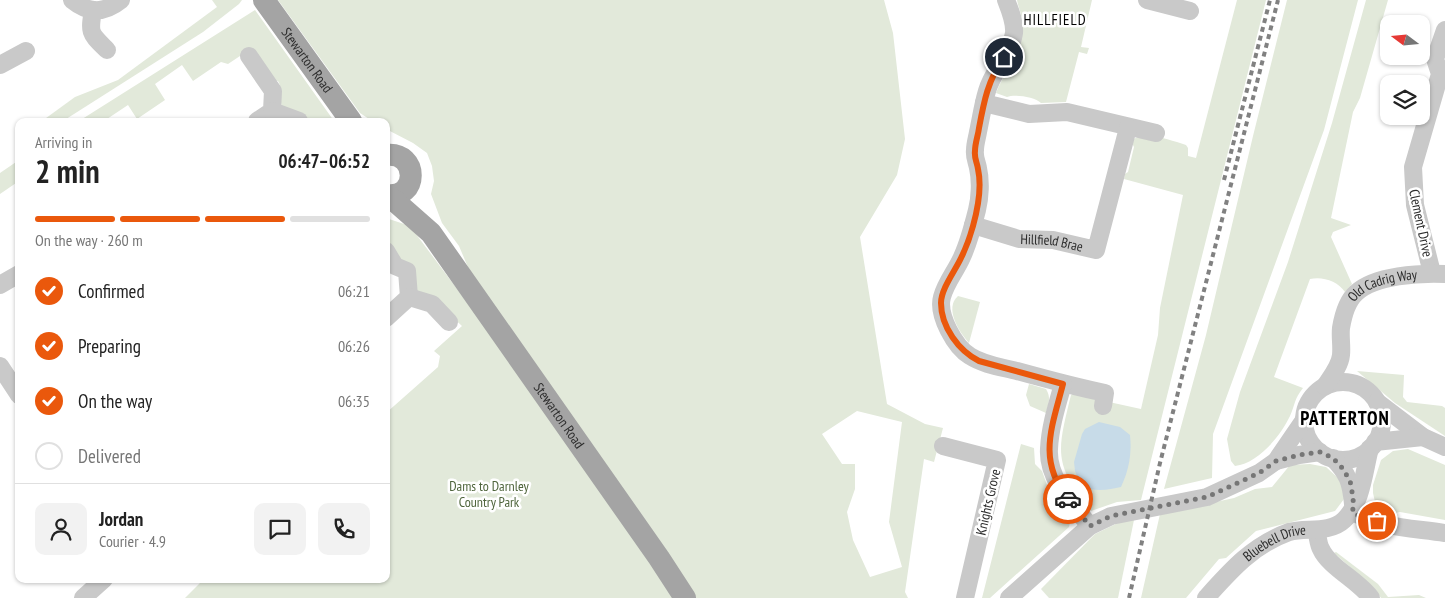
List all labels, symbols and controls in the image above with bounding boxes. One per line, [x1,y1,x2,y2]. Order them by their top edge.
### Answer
district label: HILLFIELD [1023,10,1087,29]
north arrow [1380,15,1430,65]
map controls [1380,15,1430,125]
street label: Stewarton Road [278,24,337,96]
pin [983,36,1025,78]
icon: home [990,43,1018,71]
button: layers [1380,75,1430,125]
text: Arriving in [35,132,92,152]
text: 06:47–06:52 [278,149,370,173]
text: 2 min [35,150,100,192]
street label: Clement Drive [1405,187,1437,259]
text: On the way · 260 m [35,230,143,250]
street label: Hillfield Brae [1020,230,1085,256]
street label: Old Cadrig Way [1343,265,1418,305]
icon: check [35,277,63,305]
text: Confirmed [78,279,145,303]
text: 06:21 [338,281,370,301]
icon: check [35,332,63,360]
text: Preparing [78,334,141,358]
text: 06:26 [338,336,370,356]
street label: Stewarton Road [530,379,588,452]
icon: check [35,387,63,415]
text: On the way [78,389,152,413]
text: 06:35 [338,391,370,411]
district label: PATTERTON [1300,406,1390,430]
text: Delivered [78,444,141,468]
street label: Knights Grove [972,467,1004,537]
courier [1043,474,1093,524]
park label: Dams to Darnley Country Park [449,477,529,511]
icon: car [1054,485,1082,513]
pin [1356,500,1398,542]
button: person [35,503,87,555]
button: chat [254,503,306,555]
button: phone [318,503,370,555]
text: Jordan [99,507,143,531]
icon: bag [1363,507,1391,535]
street label: Bluebell Drive [1239,521,1307,565]
text: Courier · 4.9 [99,531,166,551]

